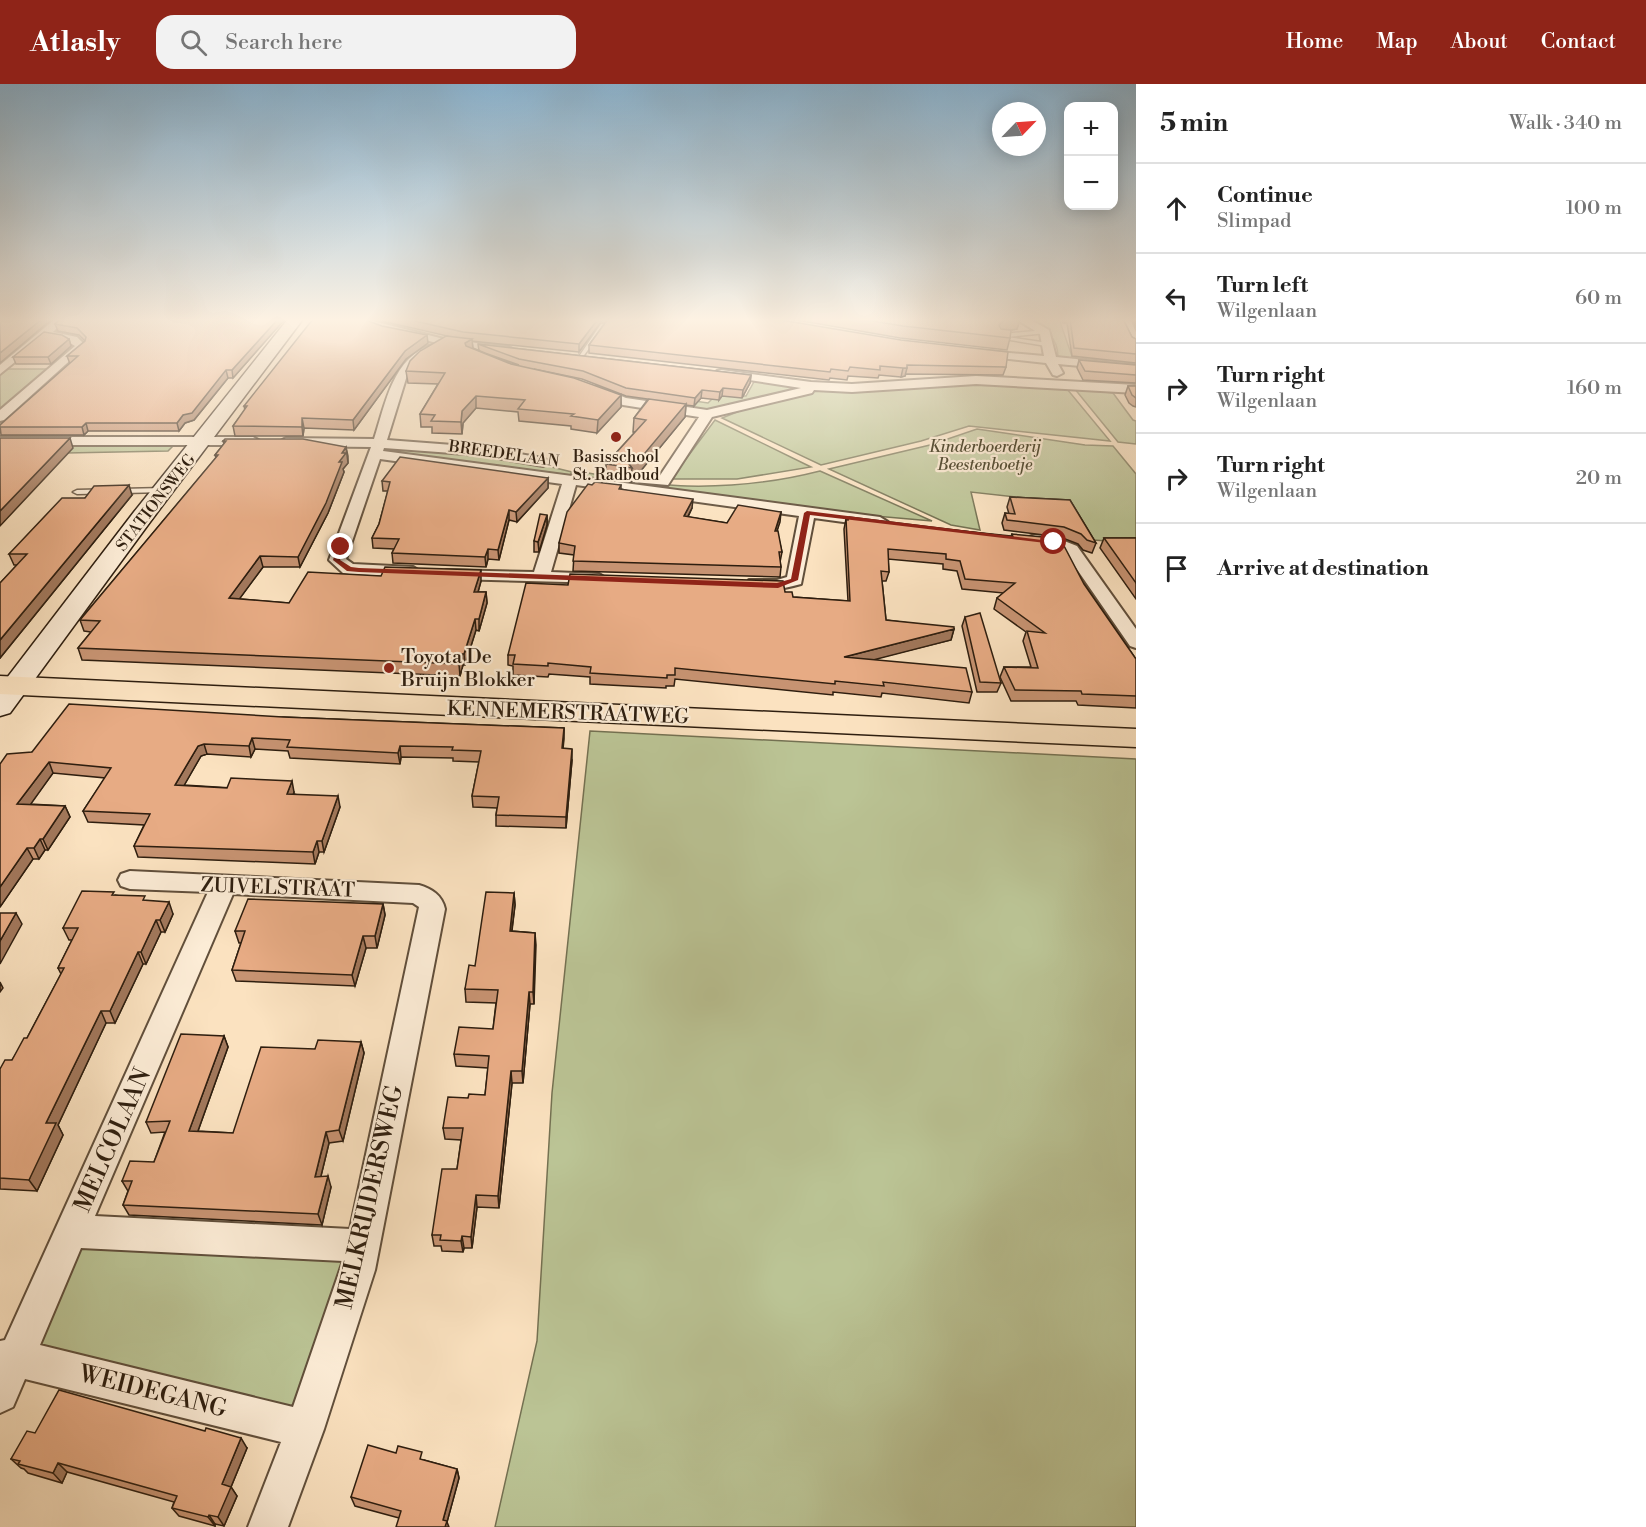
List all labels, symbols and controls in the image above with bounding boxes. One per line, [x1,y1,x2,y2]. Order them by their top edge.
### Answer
search box [156,15,576,69]
text: Atlasly [30,25,120,60]
icon: search [177,26,210,59]
text: Search here [225,29,343,56]
text: Home [1286,29,1343,55]
text: Map [1376,29,1418,55]
text: About [1451,29,1508,55]
text: Contact [1541,29,1616,55]
north arrow [992,102,1046,156]
map controls [1064,102,1118,210]
button: + [1064,102,1118,156]
text: 5 min [1160,107,1228,139]
text: Walk · 340 m [1509,111,1622,136]
button: − [1064,156,1118,210]
text: Continue [1217,182,1313,209]
icon: ahead [1160,192,1193,225]
text: 100 m [1566,196,1622,221]
text: Slimpad [1217,209,1291,234]
text: Turn left [1217,272,1308,299]
icon: left [1160,282,1193,315]
text: 60 m [1575,286,1622,311]
text: Wilgenlaan [1217,299,1317,324]
text: Turn right [1217,362,1325,389]
icon: right [1160,372,1193,405]
text: 160 m [1567,376,1622,401]
text: Wilgenlaan [1217,389,1317,414]
marker: Basisschool St. Radboud [609,430,623,444]
street label: BREEDELAAN [446,436,561,472]
park label: Kinderboerderij Beestenboetje [929,437,1041,475]
place label: Basisschool St. Radboud [572,447,659,485]
street label: STATIONSWEG [112,450,200,555]
text: Turn right [1217,452,1325,479]
icon: right [1160,462,1193,495]
text: 20 m [1576,466,1622,491]
text: Wilgenlaan [1217,479,1317,504]
route start [1040,528,1066,554]
route end [327,533,353,559]
icon: arrive [1160,552,1193,585]
text: Arrive at destination [1217,555,1429,582]
place label: Toyota De Bruijn Blokker [400,645,536,693]
marker: Toyota De Bruijn Blokker [382,661,396,675]
street label: KENNEMERSTRAATWEG [446,697,690,730]
street label: ZUIVELSTRAAT [200,873,356,904]
street label: MELCOLAAN [68,1064,158,1217]
street label: MELKRIJDERSWEG [330,1082,410,1312]
street label: WEIDEGANG [75,1359,230,1425]

